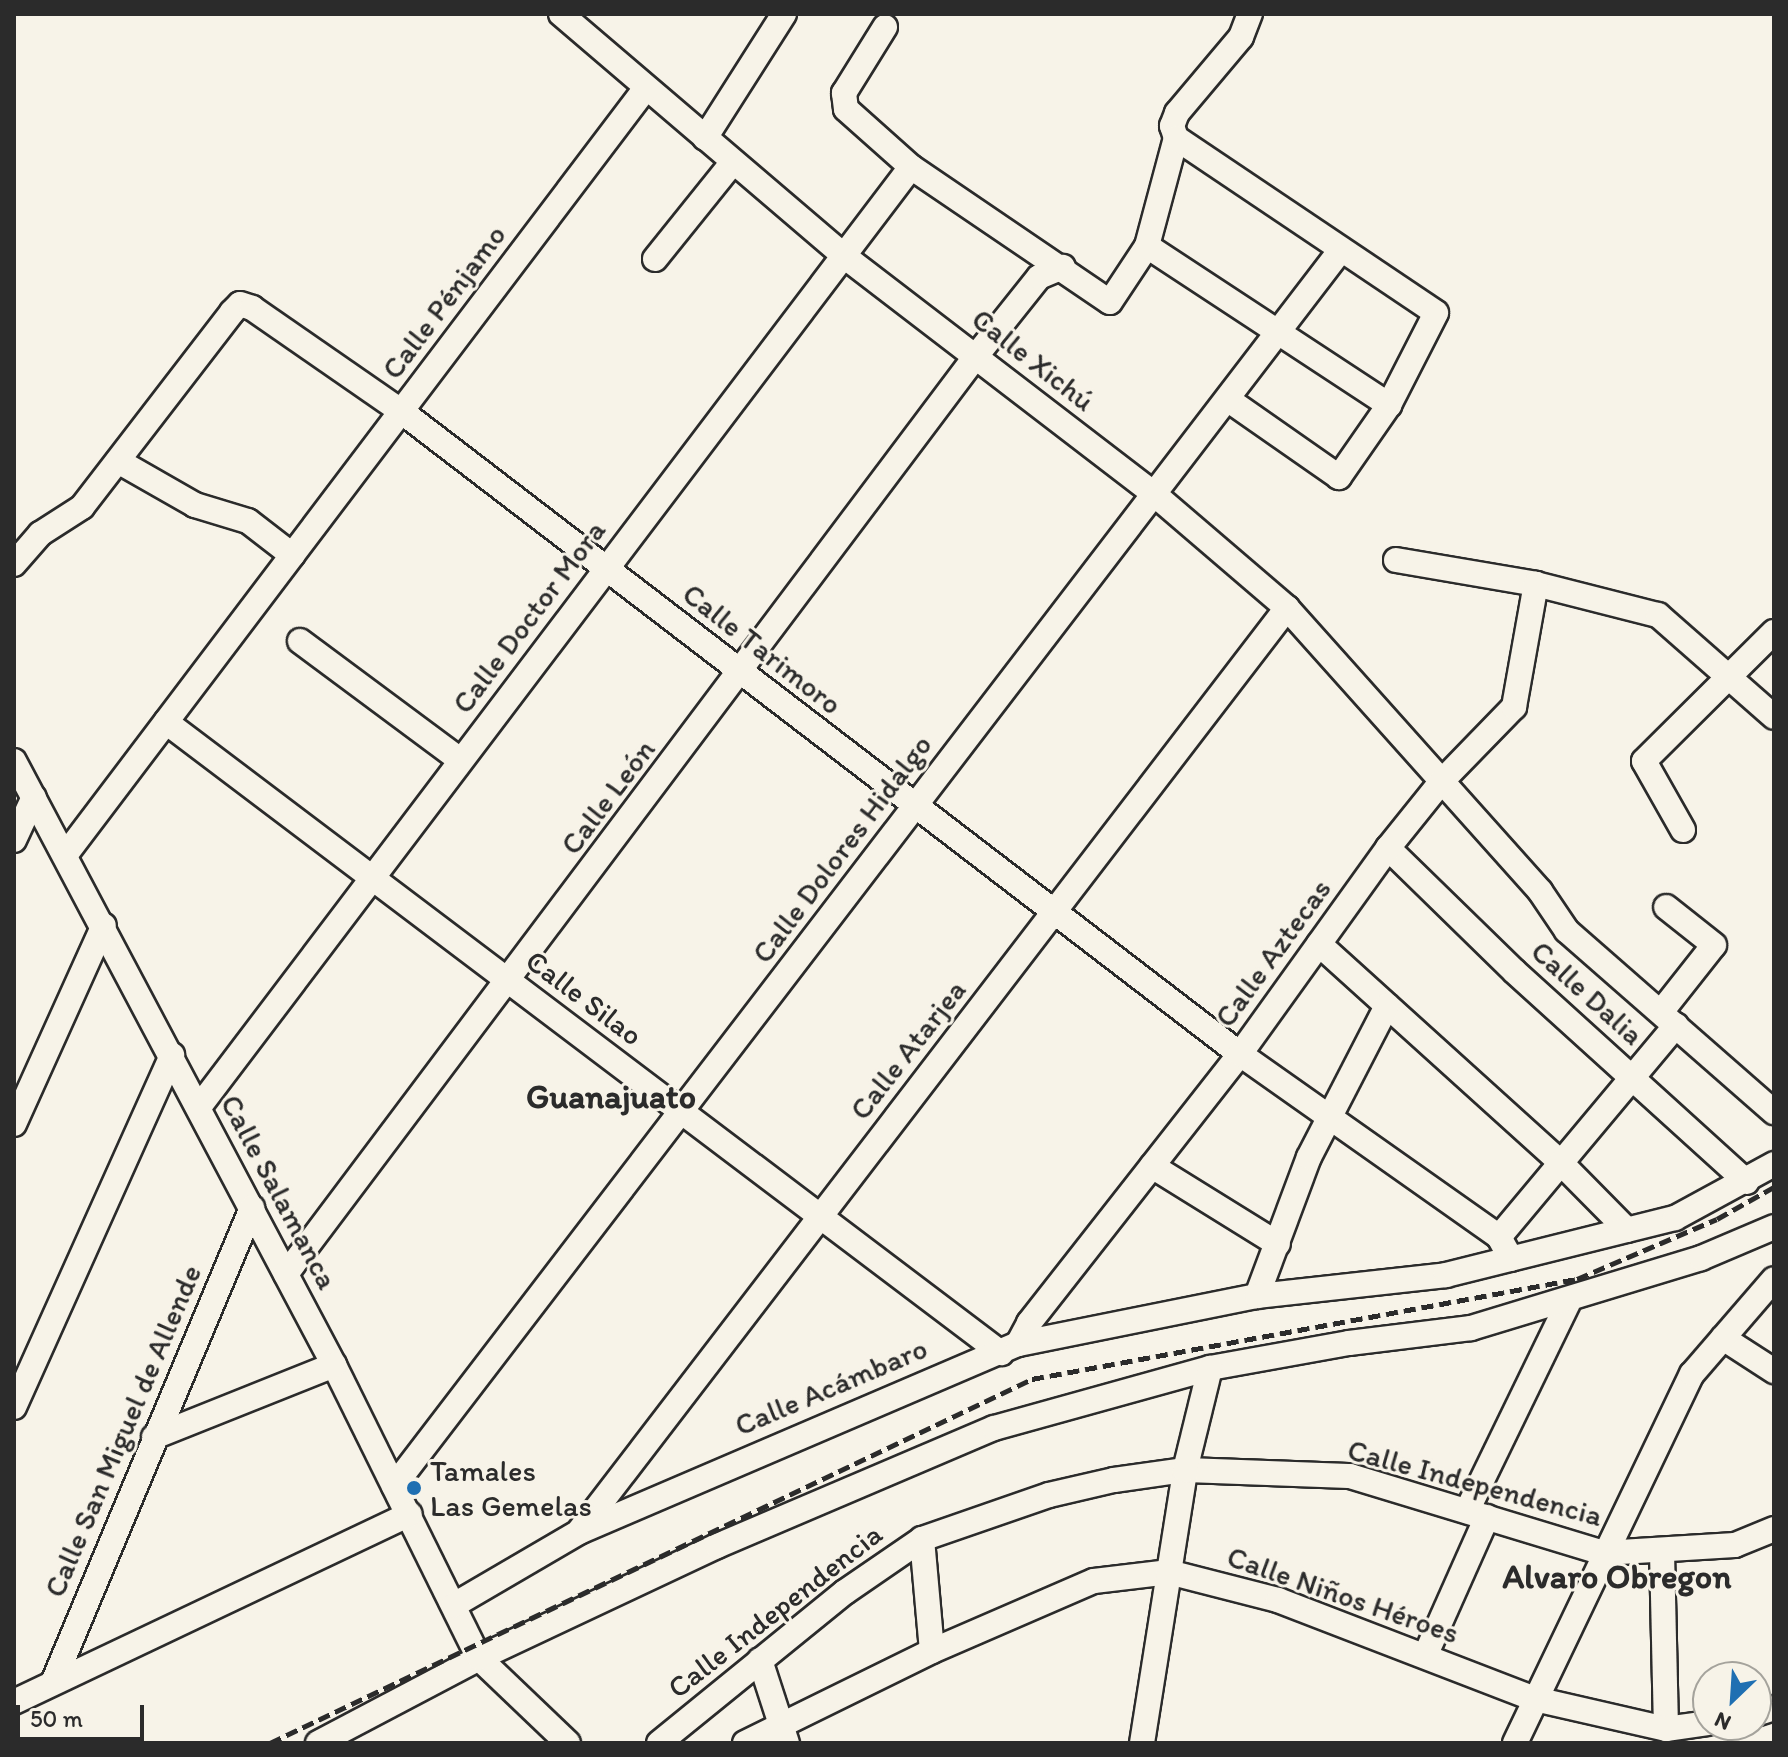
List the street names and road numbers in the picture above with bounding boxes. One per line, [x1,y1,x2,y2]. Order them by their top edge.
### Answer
street label: Calle Pénjamo [374,218,514,386]
street label: Calle Xichú [964,301,1102,419]
street label: Calle Doctor Mora [445,513,613,721]
street label: Calle Tarimoro [677,577,847,721]
street label: Calle Dolores Hidalgo [744,728,940,970]
street label: Calle León [553,732,663,862]
street label: Calle Aztecas [1207,872,1339,1034]
street label: Calle Dalia [1523,933,1651,1053]
street label: Calle Silao [519,943,649,1053]
street label: Calle Atarjea [842,973,974,1127]
street label: Calle Salamanca [213,1089,345,1295]
street label: Calle San Miguel de Allende [37,1259,209,1603]
street label: Calle Acámbaro [730,1330,932,1444]
street label: Calle Independencia [1344,1432,1606,1534]
street label: Calle Independencia [660,1516,890,1706]
street label: Calle Niños Héroes [1222,1538,1464,1652]

